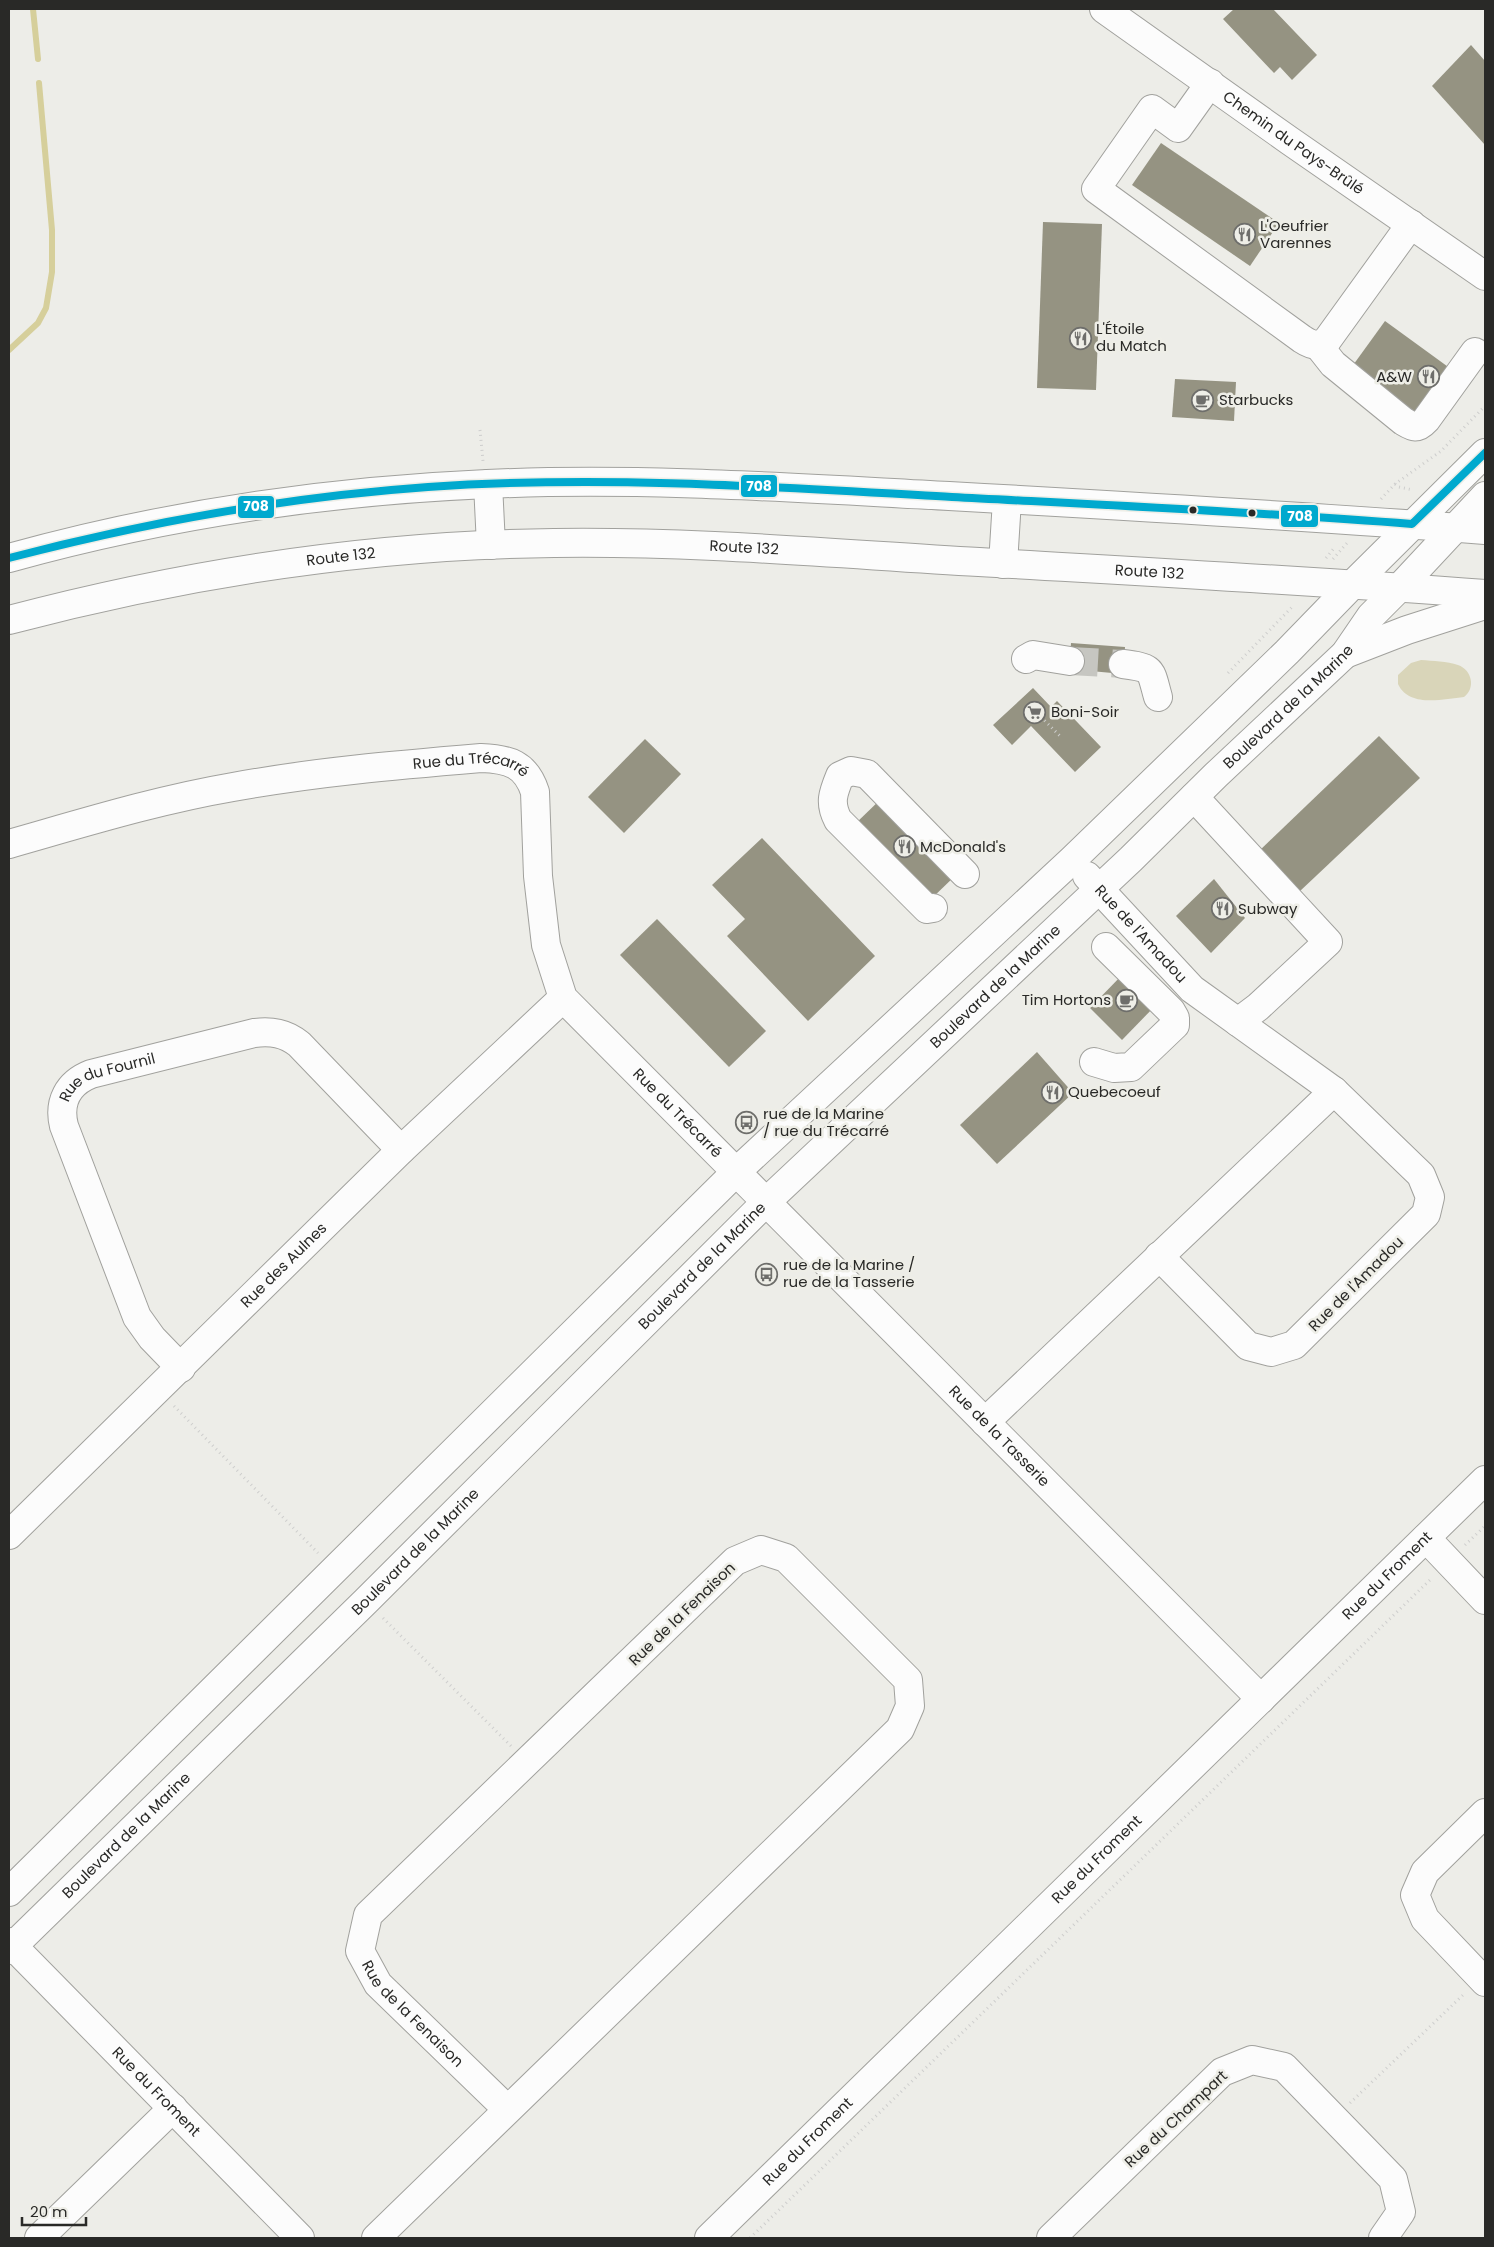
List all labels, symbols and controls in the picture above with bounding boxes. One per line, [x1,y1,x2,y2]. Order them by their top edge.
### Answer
street label: Chemin du Pays-Brûlé [1219,86,1369,199]
place label: L'Oeufrier Varennes [1260,215,1332,253]
restaurant icon: L'Oeufrier Varennes [1232,223,1256,247]
place label: L'Étoile du Match [1096,318,1167,356]
restaurant icon: L'Étoile du Match [1068,326,1092,350]
restaurant icon: A&W [1416,365,1440,389]
place label: A&W [1376,366,1412,387]
cafe icon: Starbucks [1191,388,1215,412]
place label: Starbucks [1219,389,1294,410]
line badge: 708 [740,474,778,498]
text: 708 [746,476,772,496]
line badge: 708 [237,495,275,519]
text: 708 [243,496,269,516]
line badge: 708 [1280,504,1319,528]
unlabelled marker [1188,505,1198,515]
text: 708 [1287,506,1313,526]
unlabelled marker [1247,508,1257,518]
street label: Route 132 [709,535,779,559]
street label: Route 132 [305,542,376,571]
street label: Route 132 [1114,559,1185,584]
street label: Boulevard de la Marine [1218,641,1358,773]
supermarket icon: Boni-Soir [1023,700,1047,724]
place label: Boni-Soir [1051,701,1119,722]
street label: Rue du Trécarré [412,747,535,782]
restaurant icon: McDonald's [892,835,916,859]
place label: McDonald's [920,836,1006,857]
street label: Rue de l'Amadou [1090,880,1192,987]
restaurant icon: Subway [1210,897,1234,921]
place label: Subway [1238,898,1298,919]
street label: Boulevard de la Marine [925,919,1065,1053]
cafe icon: Tim Hortons [1115,988,1139,1012]
place label: Tim Hortons [1022,989,1111,1010]
street label: Rue du Fournil [54,1047,157,1105]
street label: Rue du Trécarré [629,1063,727,1162]
restaurant icon: Quebecoeuf [1040,1080,1064,1104]
place label: Quebecoeuf [1068,1081,1161,1102]
place label: rue de la Marine / rue du Trécarré [763,1103,889,1141]
bus stop icon: rue de la Marine / rue du Trécarré [735,1111,759,1135]
street label: Boulevard de la Marine [633,1197,770,1334]
street label: Rue des Aulnes [235,1217,331,1312]
street label: Rue de l'Amadou [1303,1231,1408,1336]
place label: rue de la Marine / rue de la Tasserie [783,1254,915,1292]
bus stop icon: rue de la Marine / rue de la Tasserie [755,1262,779,1286]
street label: Rue de la Tasserie [944,1380,1055,1491]
street label: Boulevard de la Marine [347,1483,483,1620]
street label: Rue du Froment [1337,1526,1437,1624]
street label: Rue de la Fenaison [624,1557,740,1670]
street label: Boulevard de la Marine [57,1767,195,1903]
street label: Rue du Froment [1047,1810,1146,1908]
street label: Rue de la Fenaison [357,1956,468,2071]
street label: Rue du Froment [108,2042,206,2141]
street label: Rue du Champart [1120,2065,1232,2172]
street label: Rue du Froment [758,2092,857,2190]
scale bar [22,2194,86,2226]
text: 20 m [30,2201,68,2222]

